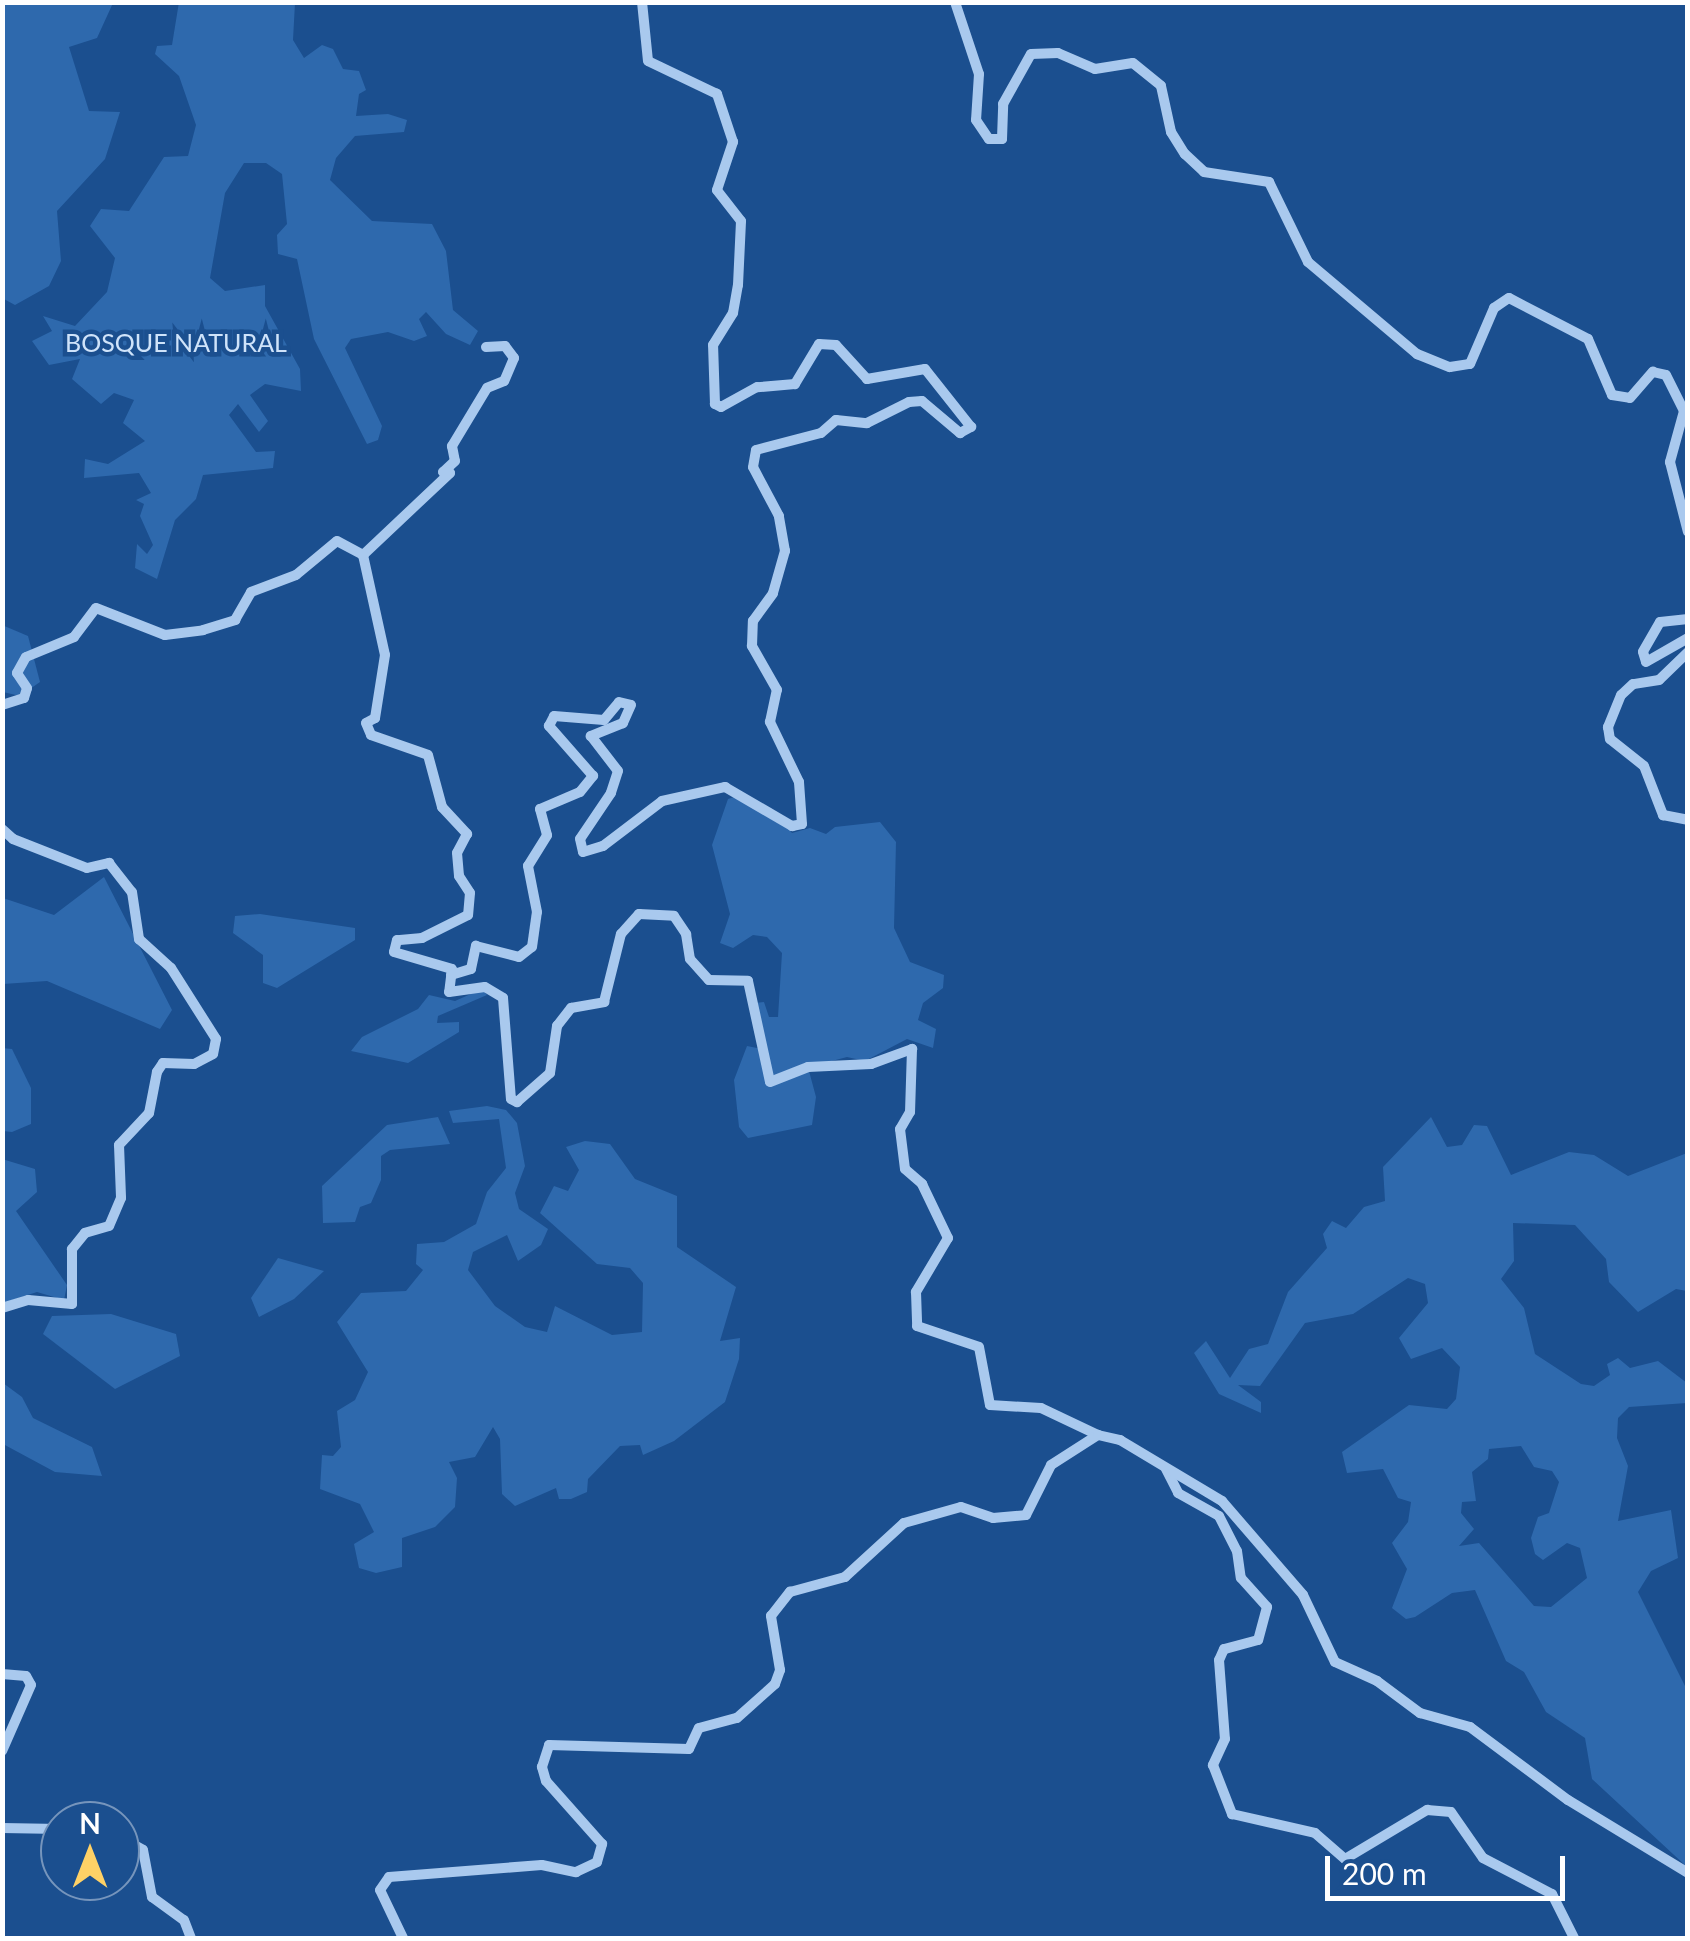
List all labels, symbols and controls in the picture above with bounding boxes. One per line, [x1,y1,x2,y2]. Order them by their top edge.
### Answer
park label: BOSQUE NATURAL [65,327,287,357]
north arrow [40,1801,140,1901]
text: N [79,1806,101,1840]
scale bar [1330,1836,1570,1898]
text: 200 m [1342,1855,1427,1891]

